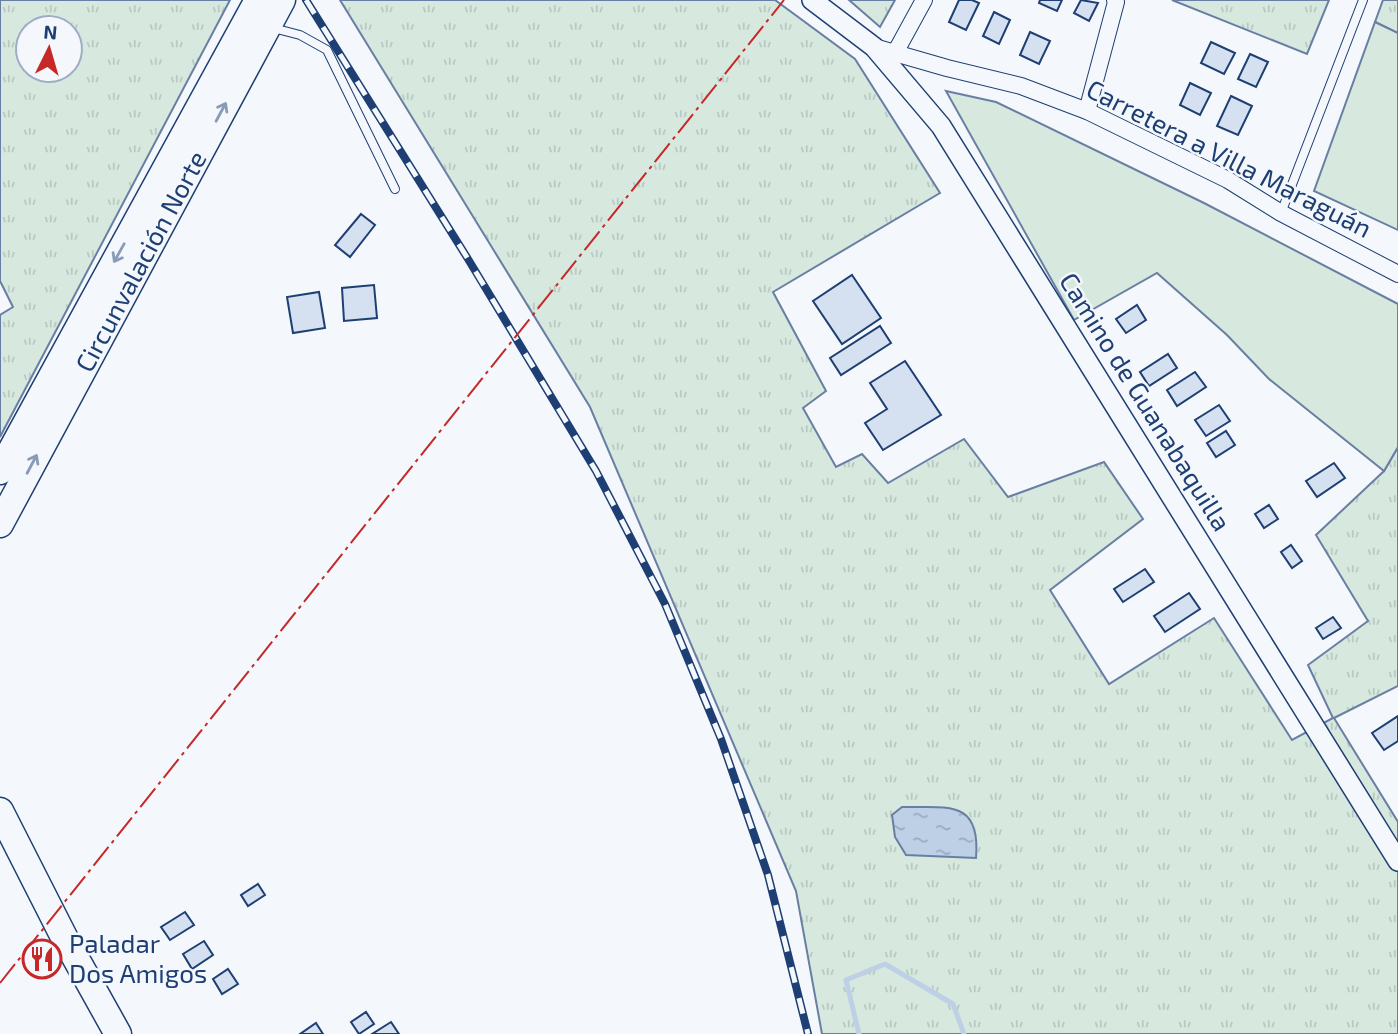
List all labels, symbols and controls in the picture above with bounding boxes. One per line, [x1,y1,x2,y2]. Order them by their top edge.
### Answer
north arrow [14,14,84,84]
text: N [43,20,58,44]
street label: Carretera a Villa Maraguán [1082,72,1377,243]
one-way arrow [215,103,229,123]
street label: Circunvalación Norte [68,145,212,377]
one-way arrow [112,243,126,263]
street label: Camino de Guanabaquilla [1054,266,1238,536]
one-way arrow [26,454,40,475]
place label: Paladar Dos Amigos [69,927,207,988]
restaurant icon: Paladar Dos Amigos [21,938,63,980]

